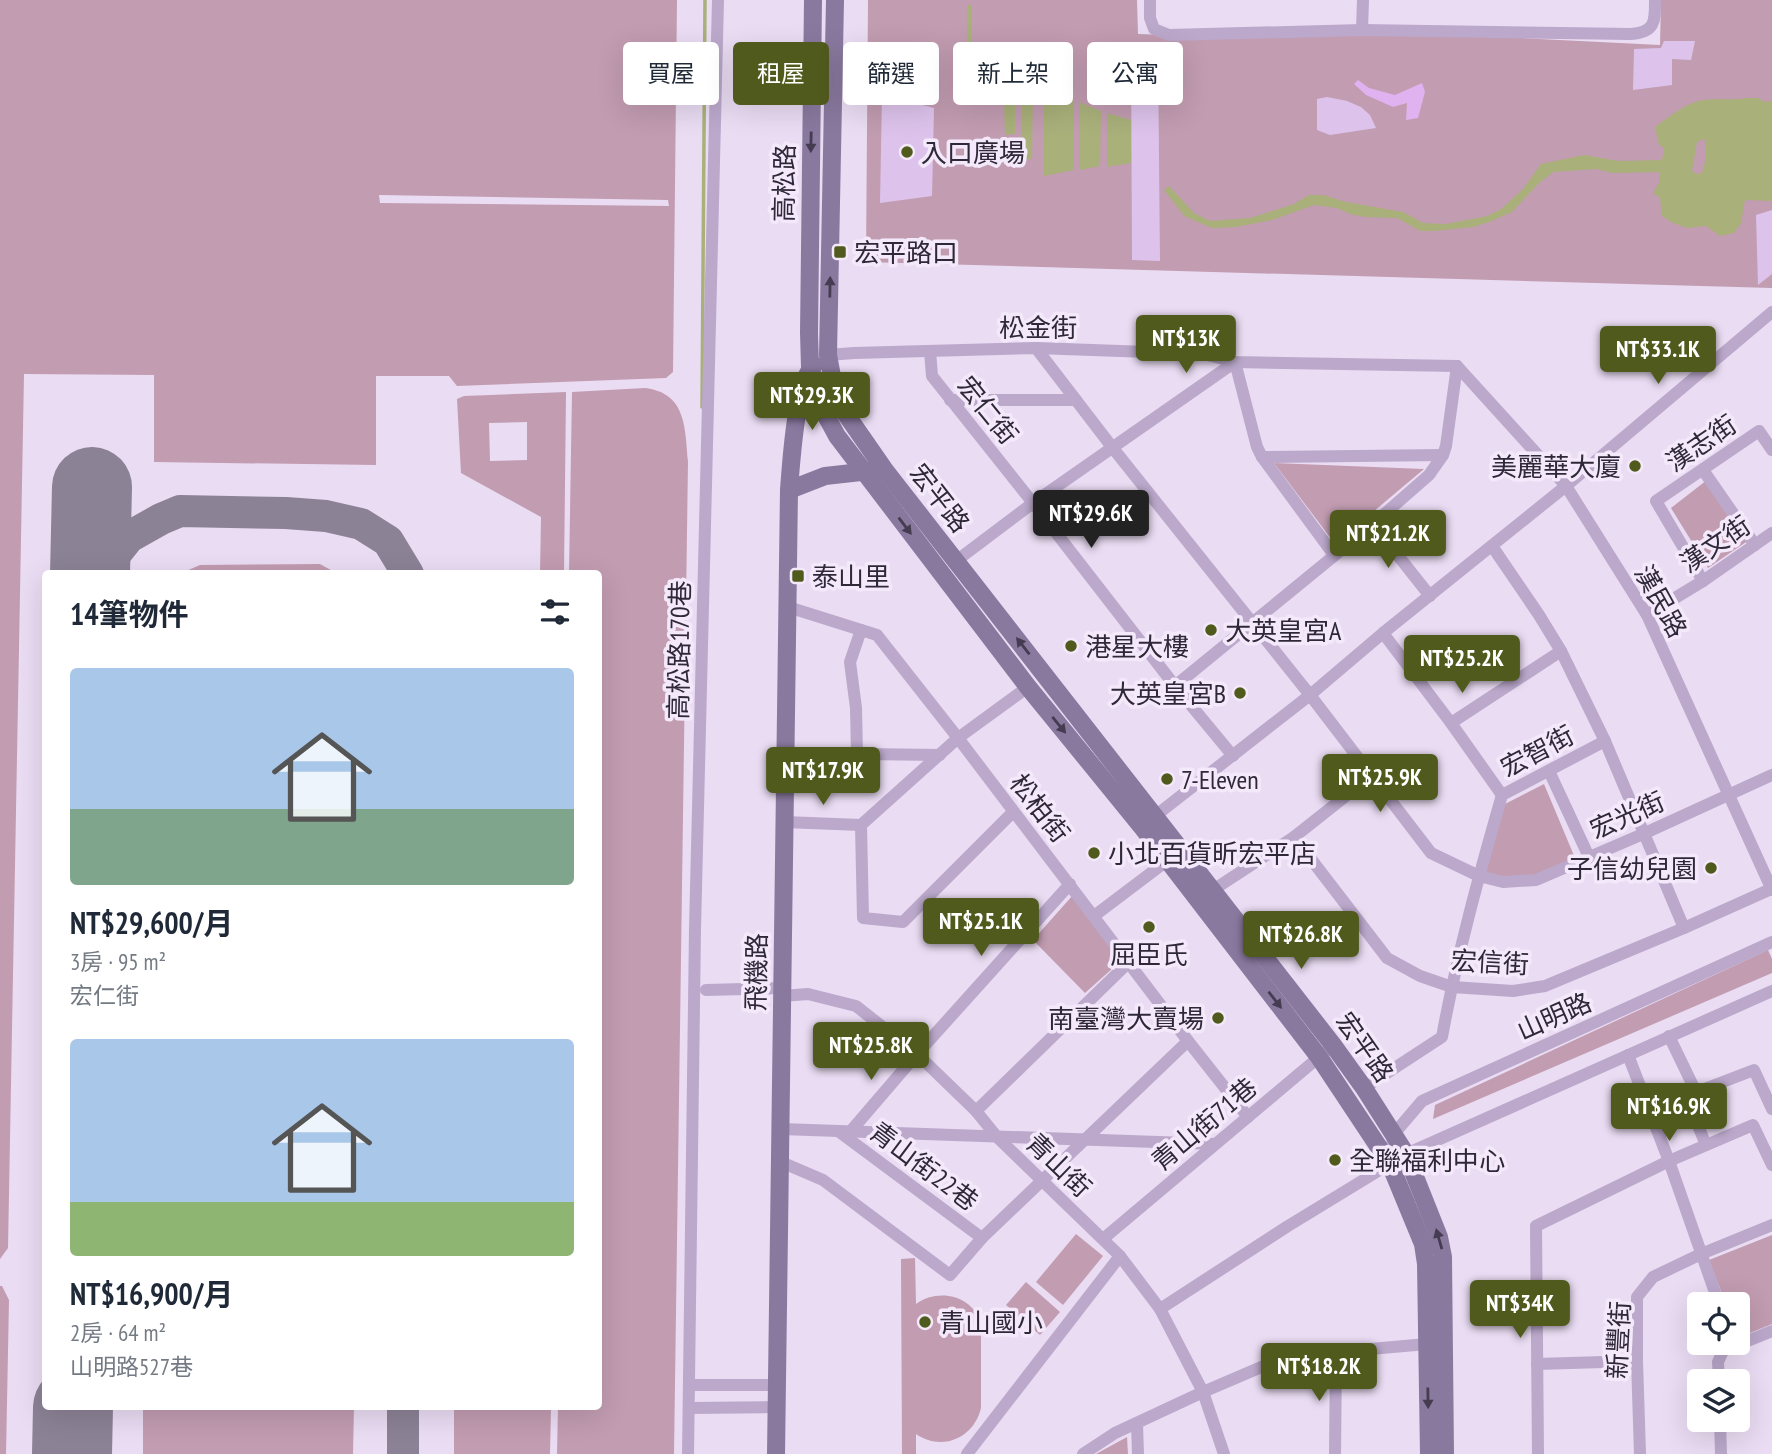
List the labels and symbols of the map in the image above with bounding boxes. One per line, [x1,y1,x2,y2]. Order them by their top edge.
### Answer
one-way arrow [805,131,817,153]
place label: 入口廣場 [921,136,1025,169]
street label: 高松路 [767,144,801,222]
marker: 入口廣場 [899,144,915,160]
place label: 宏平路口 [854,236,958,269]
marker: 宏平路口 [832,244,848,260]
one-way arrow [824,275,835,297]
street label: 松金街 [999,311,1077,344]
pin: NT$13K [1129,316,1243,375]
pin: NT$33.1K [1586,326,1730,386]
street label: 宏仁街 [951,369,1025,451]
pin: NT$29.3K [740,372,884,432]
street label: 漢志街 [1659,408,1743,478]
place label: 美麗華大廈 [1491,450,1621,483]
street label: 宏平路 [903,457,977,539]
marker: 美麗華大廈 [1627,458,1643,474]
pin: NT$29.6K [1019,490,1163,550]
street label: 漢文街 [1673,509,1757,579]
pin: NT$21.2K [1316,510,1460,570]
one-way arrow [897,516,912,534]
street label: 漢民路 [1628,559,1694,643]
place label: 泰山里 [812,560,890,593]
marker: 泰山里 [790,568,806,584]
street label: 高松路170巷 [661,580,697,720]
place label: 大英皇宮A [1225,614,1342,647]
marker: 大英皇宮A [1203,622,1219,638]
place label: 港星大樓 [1085,630,1189,663]
pin: NT$25.2K [1390,636,1534,695]
one-way arrow [1017,637,1031,655]
marker: 港星大樓 [1063,638,1079,654]
place label: 大英皇宮B [1110,677,1226,710]
marker: 大英皇宮B [1232,685,1248,701]
one-way arrow [1051,716,1066,733]
street label: 宏智街 [1495,718,1579,784]
pin: NT$17.9K [751,748,895,807]
pin: NT$25.9K [1308,754,1452,814]
place label: 7-Eleven [1181,763,1259,796]
street label: 松柏街 [1003,767,1077,849]
marker: 7-Eleven [1159,771,1175,787]
street label: 宏光街 [1585,784,1669,846]
place label: 小北百貨昕宏平店 [1108,837,1316,870]
marker: 小北百貨昕宏平店 [1086,845,1102,861]
place label: 子信幼兒園 [1567,852,1697,885]
marker: 子信幼兒園 [1703,860,1719,876]
pin: NT$25.1K [909,898,1053,958]
pin: NT$26.8K [1229,912,1373,971]
marker: 屈臣氏 [1141,919,1157,935]
street label: 飛機路 [739,933,773,1011]
place label: 屈臣氏 [1110,938,1188,971]
street label: 宏信街 [1450,943,1530,981]
street label: 山明路 [1512,985,1596,1047]
one-way arrow [1268,991,1282,1009]
place label: 南臺灣大賣場 [1048,1002,1204,1035]
street label: 宏平路 [1329,1006,1401,1088]
marker: 南臺灣大賣場 [1210,1010,1226,1026]
pin: NT$25.8K [799,1023,943,1082]
street label: 青山街71巷 [1145,1070,1263,1178]
pin: NT$16.9K [1597,1084,1741,1143]
street label: 青山街22巷 [863,1114,985,1218]
street label: 青山街 [1019,1126,1099,1204]
place label: 全聯福利中心 [1349,1144,1505,1177]
marker: 全聯福利中心 [1327,1152,1343,1168]
one-way arrow [1433,1229,1443,1250]
pin: NT$34K [1463,1280,1577,1340]
street label: 新豐街 [1599,1300,1637,1380]
place label: 青山國小 [939,1306,1043,1339]
marker: 青山國小 [917,1314,933,1330]
pin: NT$18.2K [1247,1344,1391,1403]
one-way arrow [1422,1387,1434,1409]

